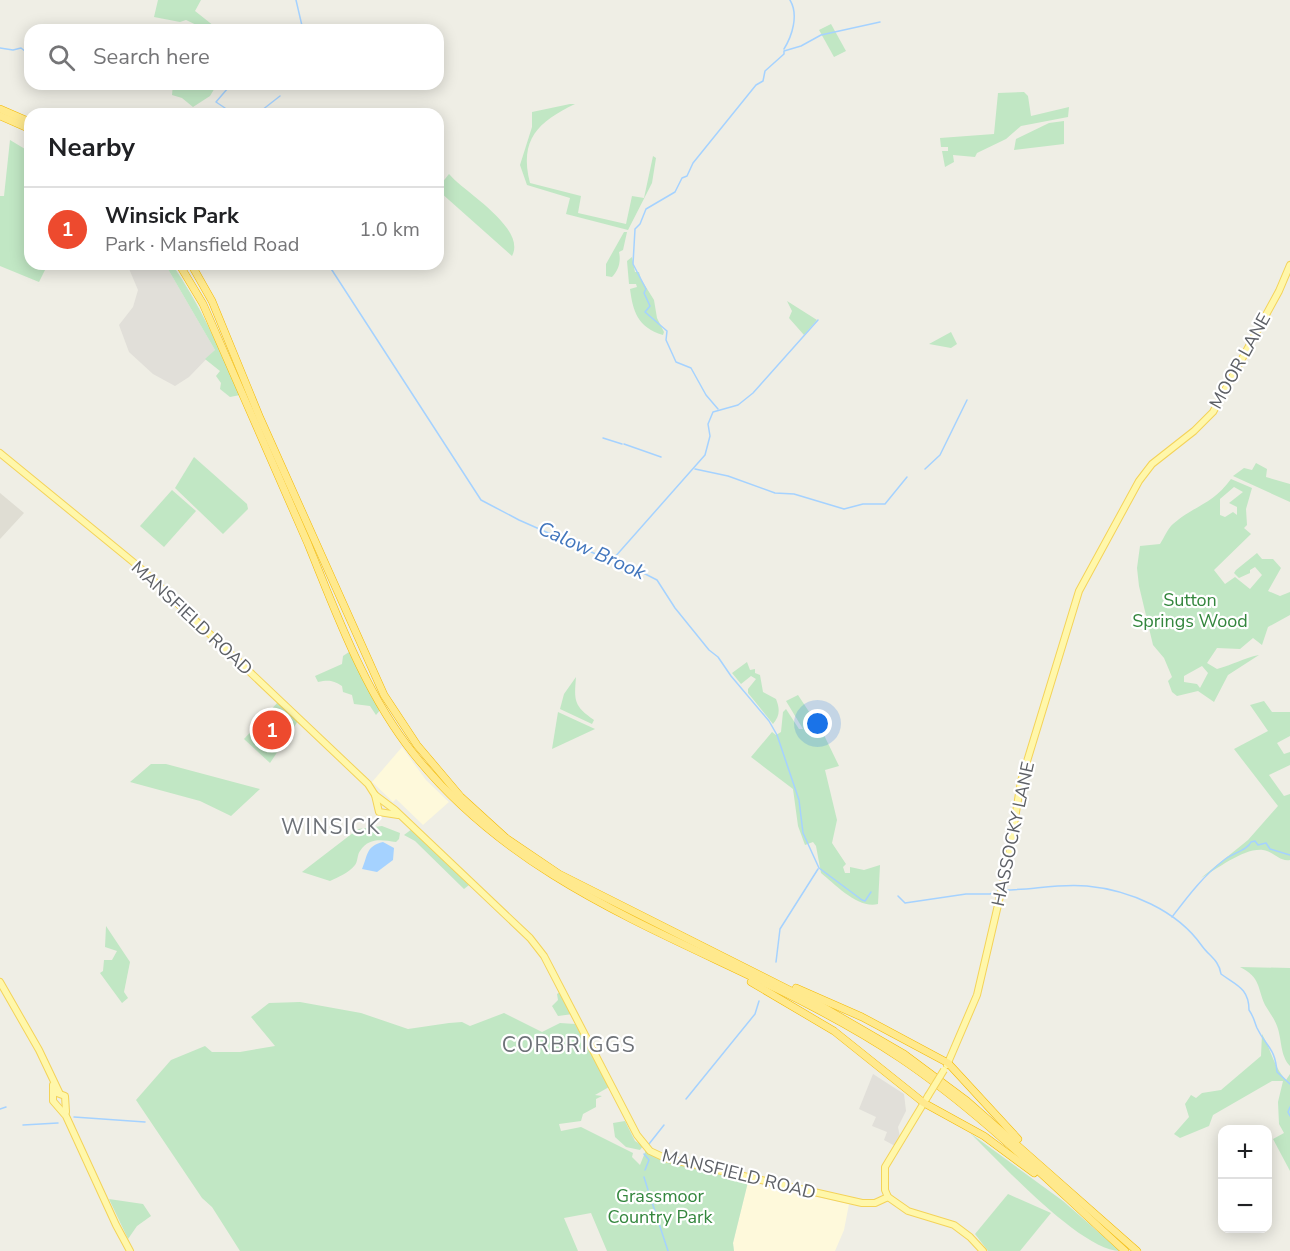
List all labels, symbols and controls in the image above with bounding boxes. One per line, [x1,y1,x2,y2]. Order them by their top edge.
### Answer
search box [24,24,444,90]
icon: search [45,41,78,74]
text: Search here [93,42,210,72]
text: Nearby [48,130,135,165]
text: Winsick Park [105,201,239,231]
text: 1 [62,216,74,243]
text: 1.0 km [359,216,420,243]
text: Park · Mansfield Road [105,231,299,258]
street label: MOOR LANE [1204,309,1276,413]
water label: Calow Brook [534,515,651,587]
street label: MANSFIELD ROAD [126,555,258,681]
park label: Sutton Springs Wood [1132,588,1248,633]
pin: 1 [252,708,292,752]
your location [803,709,832,738]
street label: HASSOCKY LANE [986,760,1040,908]
district label: WINSICK [281,813,381,841]
district label: CORBRIGGS [502,1031,636,1059]
map controls [1218,1125,1272,1233]
button: + [1218,1125,1272,1179]
street label: MANSFIELD ROAD [660,1143,818,1205]
button: − [1218,1179,1272,1233]
park label: Grassmoor Country Park [608,1184,713,1229]

